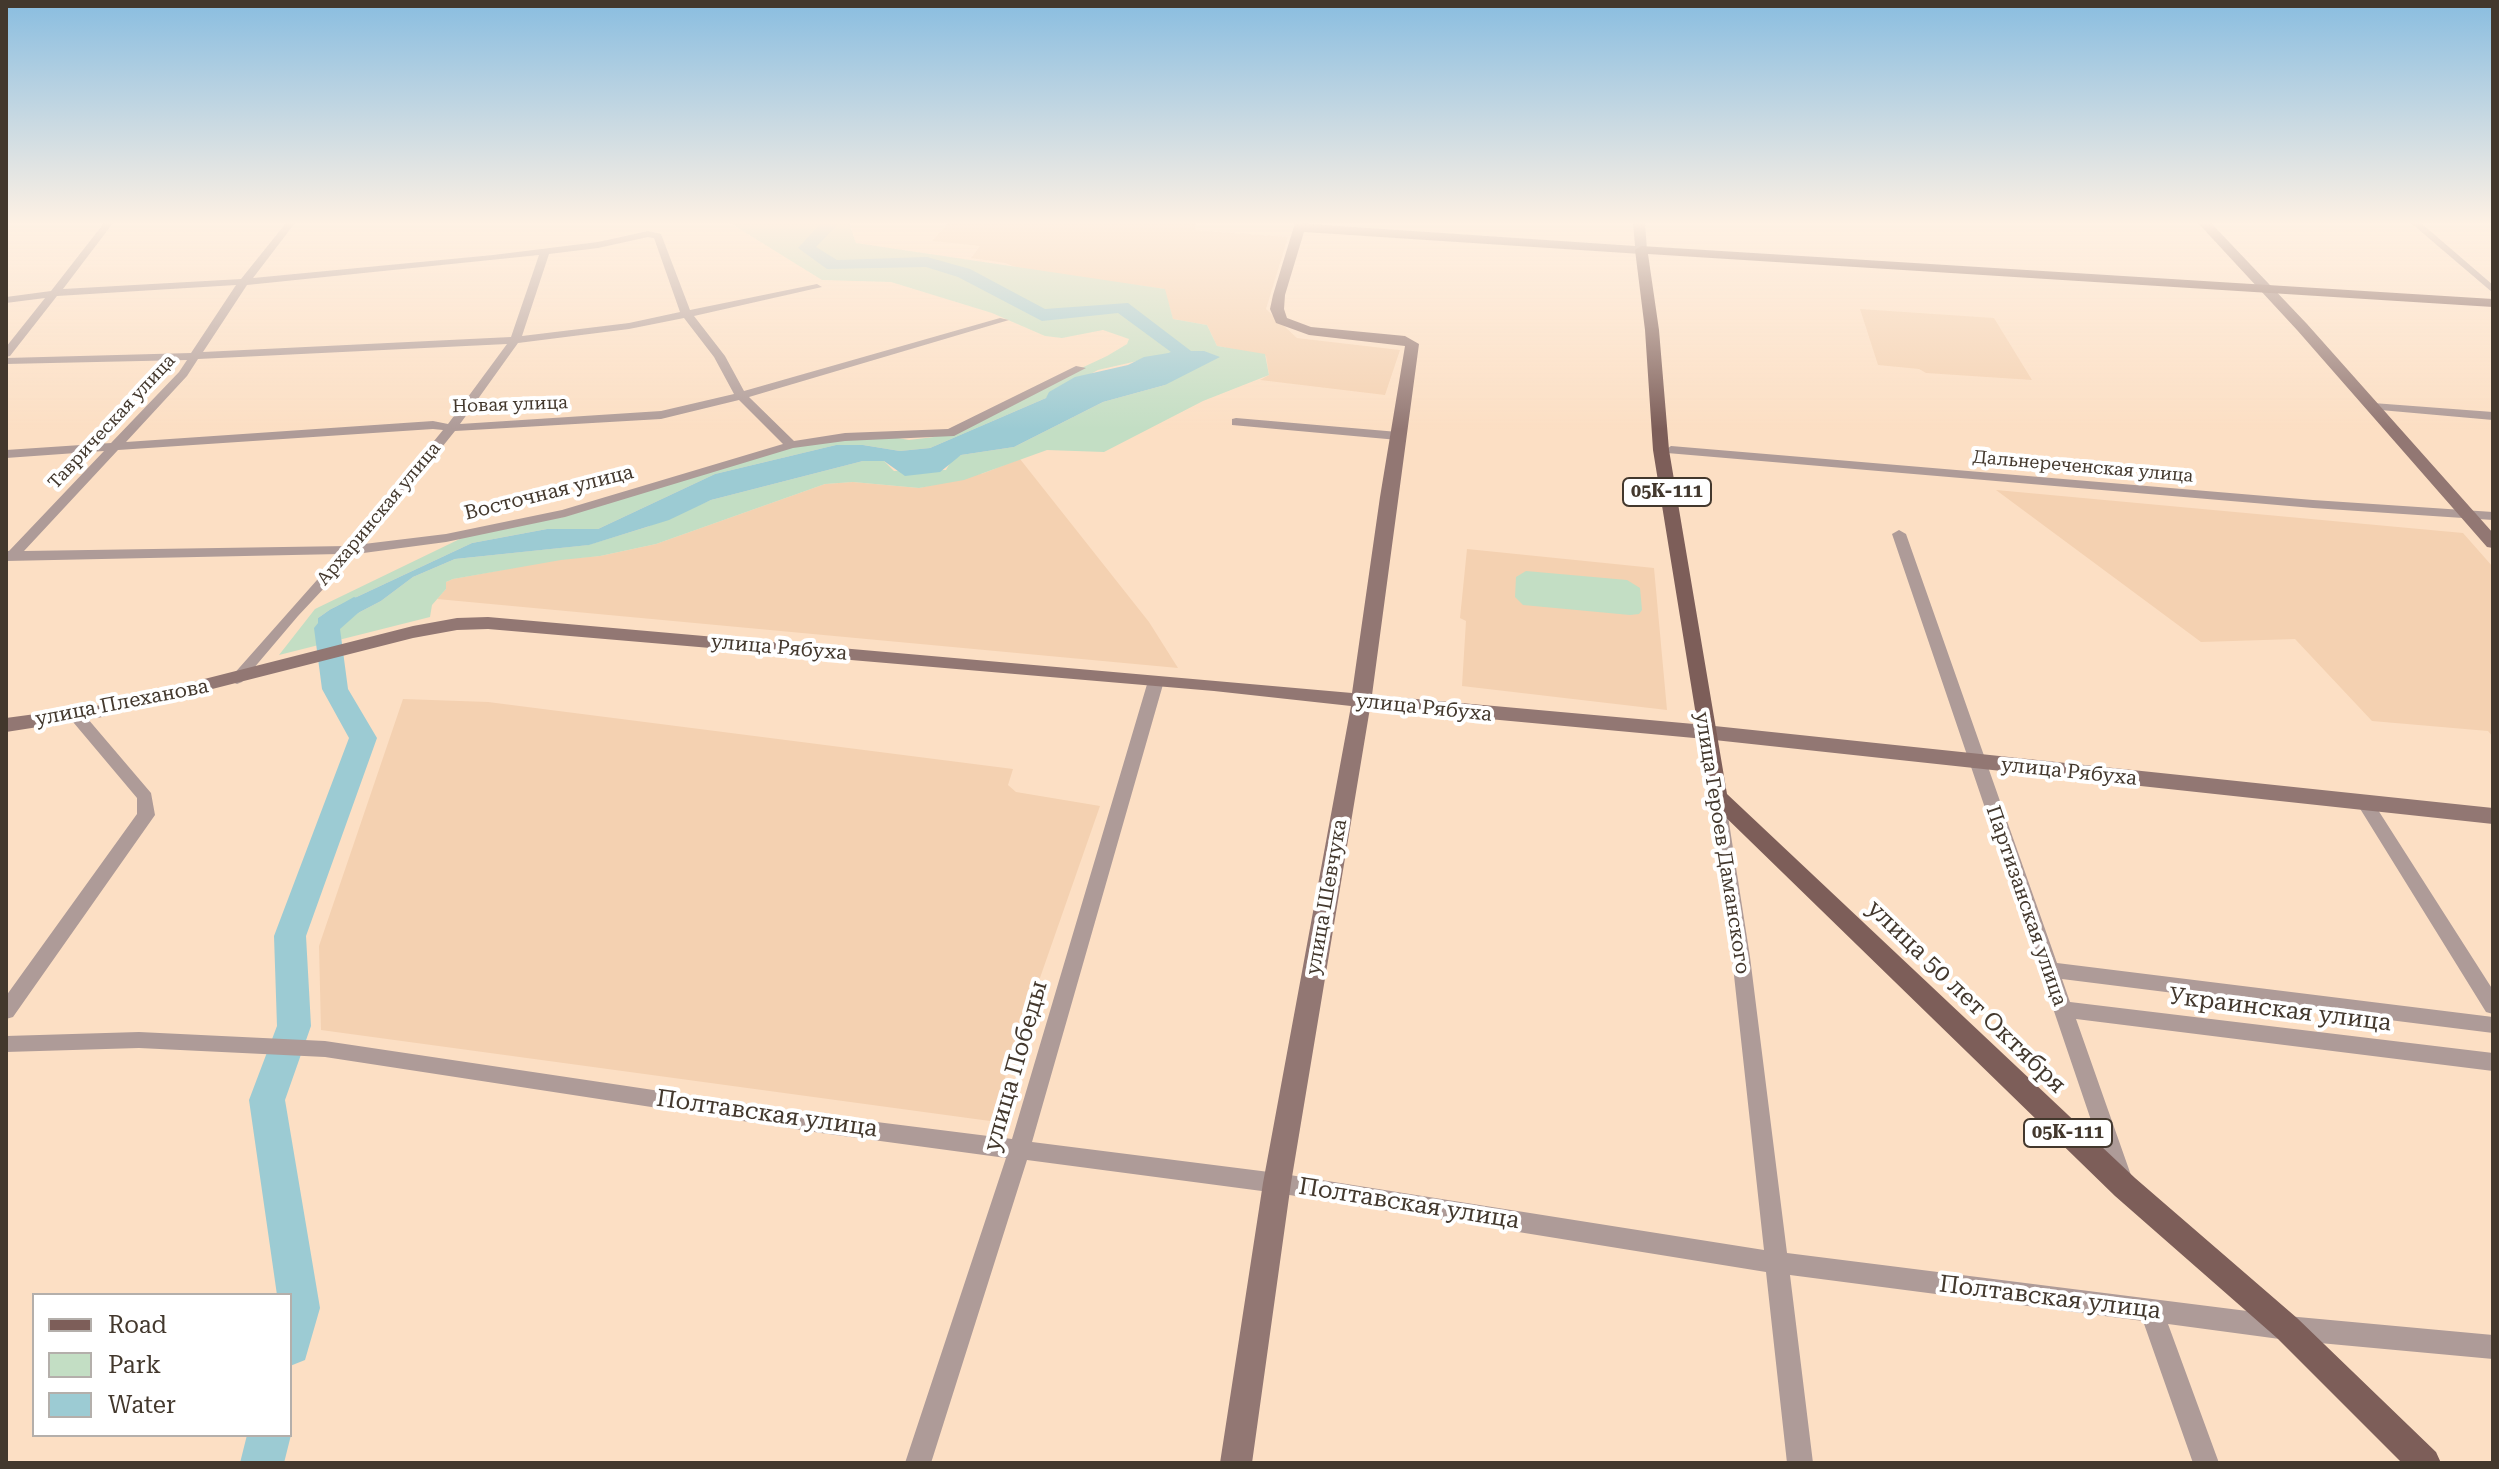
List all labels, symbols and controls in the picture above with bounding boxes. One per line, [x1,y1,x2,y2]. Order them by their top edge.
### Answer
street label: Таврическая улица [44,350,180,494]
street label: Новая улица [452,392,568,418]
street label: Архаринская улица [313,438,445,590]
street label: Дальнереченская улица [1972,447,2194,487]
street label: Восточная улица [462,460,636,526]
road number: 05К-111 [1623,478,1711,506]
street label: улица Рябуха [710,630,848,666]
street label: улица Плеханова [33,674,211,732]
street label: улица Рябуха [1355,689,1493,727]
street label: улица Героев Даманского [1689,710,1755,976]
street label: улица Рябуха [2000,753,2138,791]
street label: Партизанская улица [1980,803,2072,1009]
street label: улица Шевчука [1301,817,1353,977]
street label: улица 50 лет Октября [1861,894,2071,1100]
street label: улица Победы [978,977,1054,1155]
street label: Украинская улица [2167,982,2393,1038]
street label: Полтавская улица [655,1084,879,1144]
road number: 05К-111 [2024,1119,2112,1147]
street label: Полтавская улица [1297,1172,1521,1236]
street label: Полтавская улица [1938,1270,2162,1326]
legend [32,1293,292,1437]
text: Road [108,1311,167,1339]
text: Park [108,1351,161,1379]
text: Water [108,1391,176,1419]

